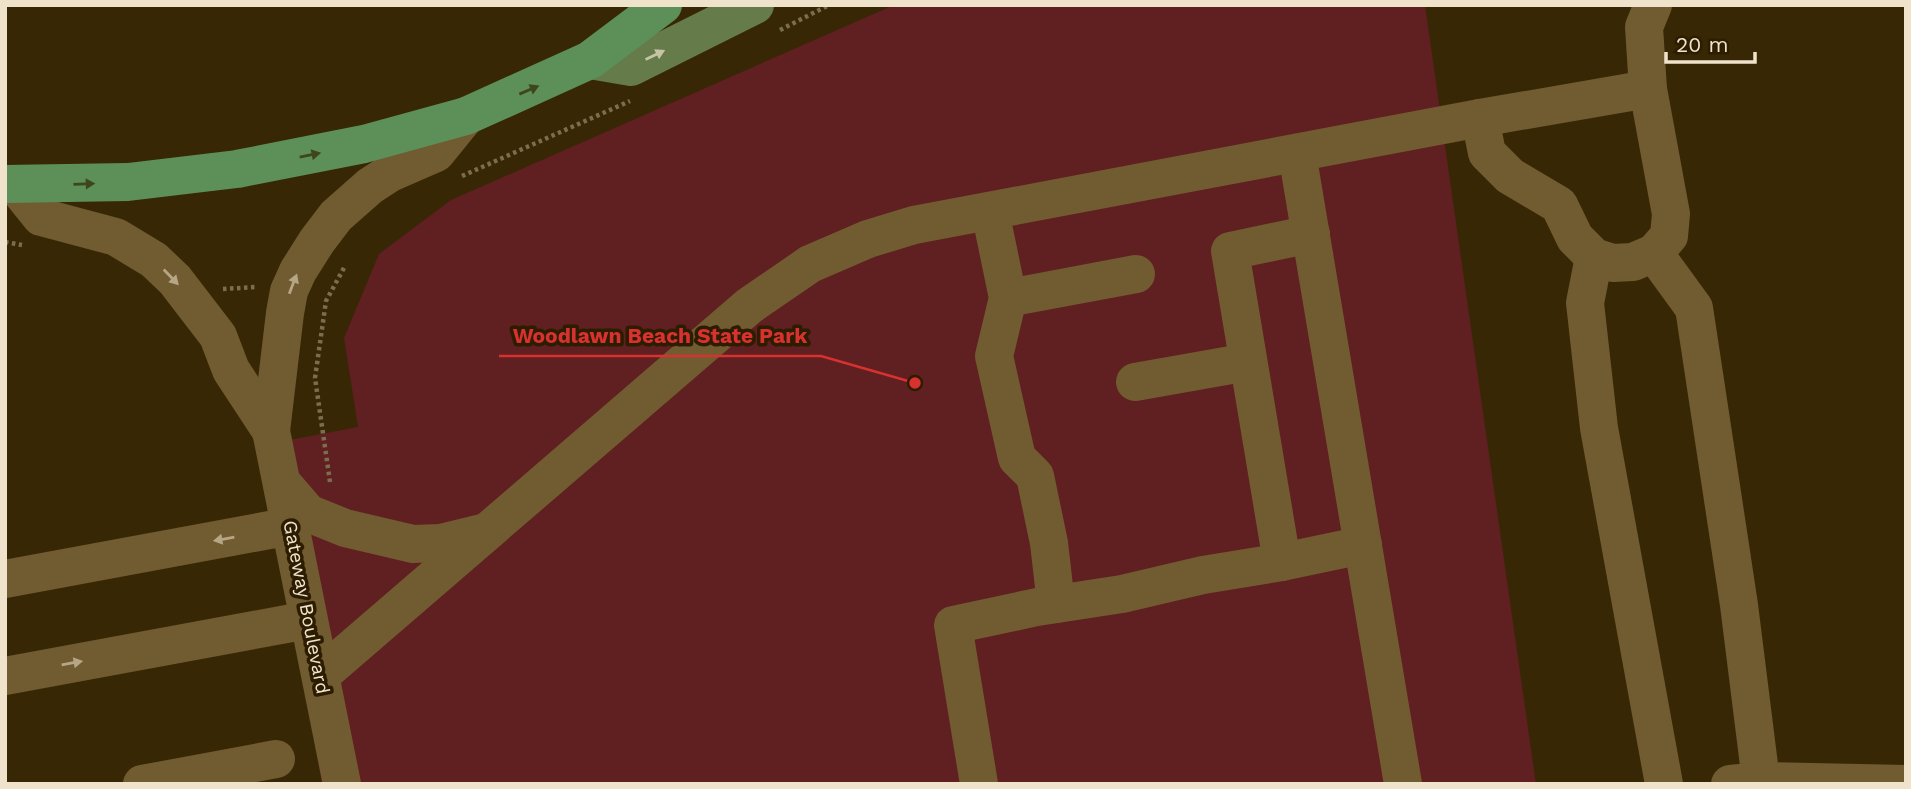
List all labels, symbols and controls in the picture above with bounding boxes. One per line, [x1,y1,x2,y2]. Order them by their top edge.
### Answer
scale bar [1666,21,1755,65]
text: 20 m [1676,32,1728,57]
one-way arrow [645,49,665,60]
one-way arrow [518,84,539,95]
one-way arrow [299,149,321,160]
one-way arrow [74,178,96,189]
one-way arrow [163,269,179,285]
one-way arrow [287,274,298,295]
callout: Woodlawn Beach State Park [499,314,821,356]
text: Woodlawn Beach State Park [513,323,808,348]
street label: Gateway Boulevard [278,518,335,696]
one-way arrow [213,533,235,544]
one-way arrow [61,657,83,668]

